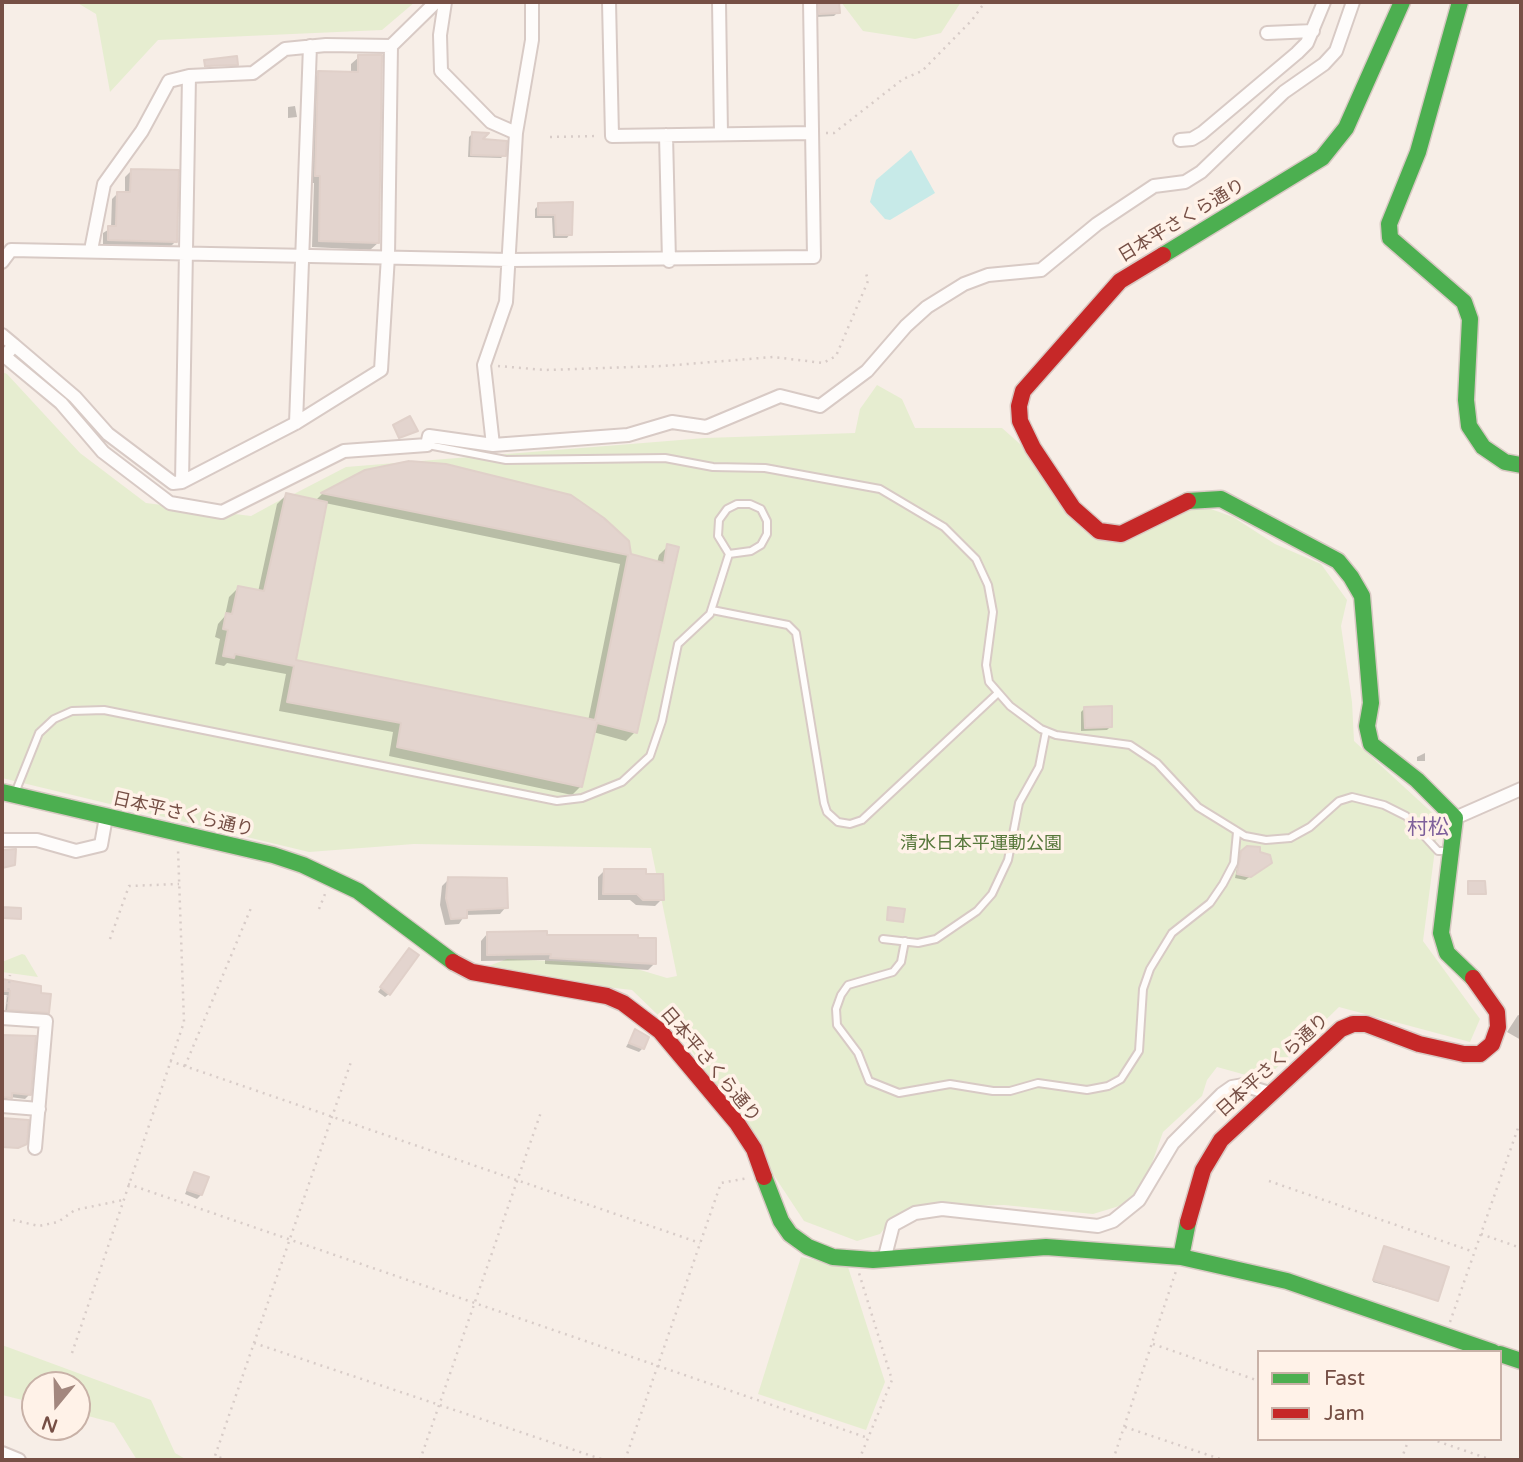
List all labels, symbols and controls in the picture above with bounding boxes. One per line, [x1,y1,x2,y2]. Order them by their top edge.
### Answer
street label: 日本平さくら通り [1115,175,1249,267]
street label: 日本平さくら通り [110,788,256,842]
district label: 村松 [1407,815,1449,841]
park label: 清水日本平運動公園 [900,833,1062,855]
street label: 日本平さくら通り [655,1003,765,1127]
street label: 日本平さくら通り [1212,1010,1334,1122]
legend [1257,1350,1502,1441]
text: Fast [1324,1366,1365,1391]
north arrow [21,1371,91,1441]
text: Jam [1324,1401,1365,1426]
text: N [39,1411,61,1437]

